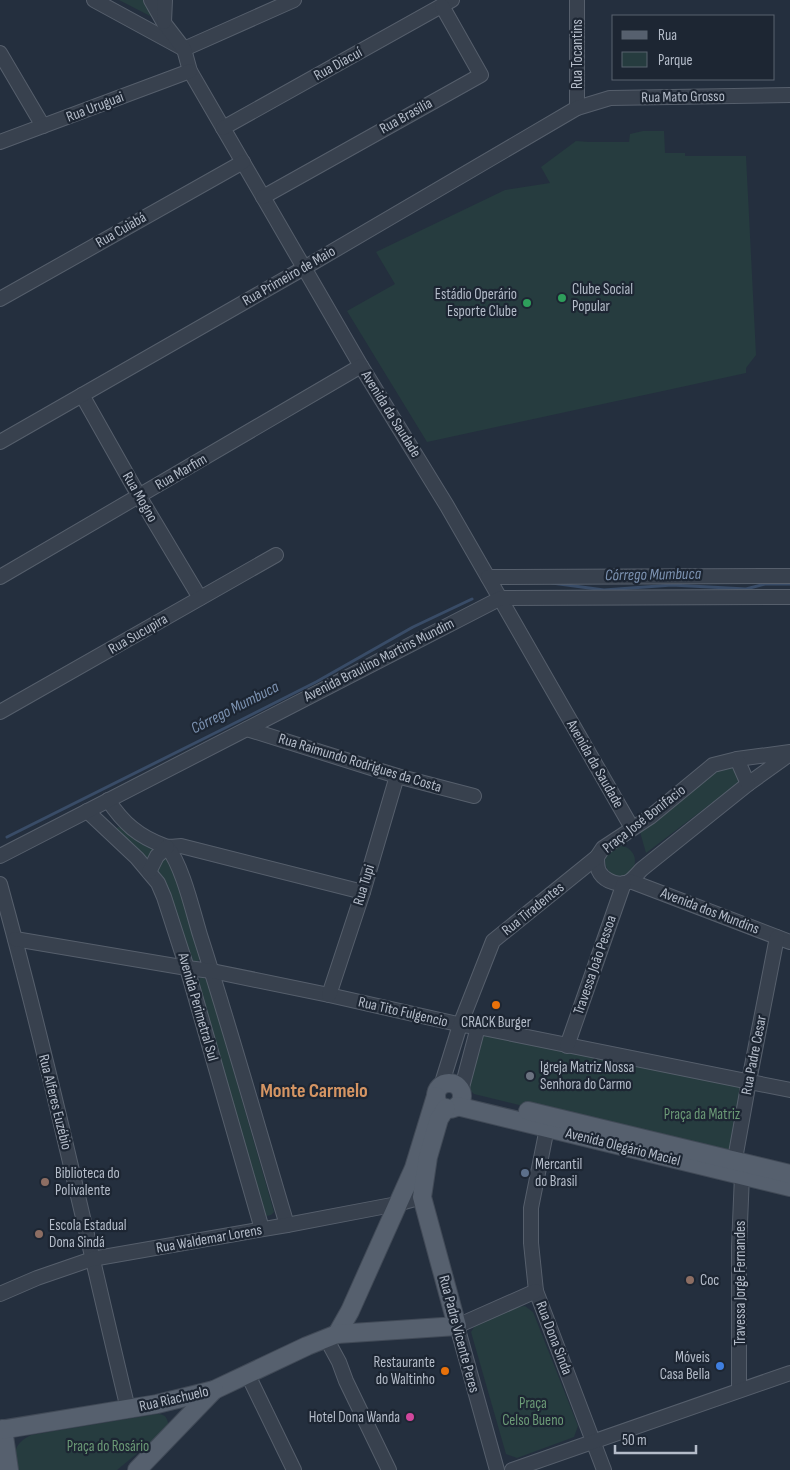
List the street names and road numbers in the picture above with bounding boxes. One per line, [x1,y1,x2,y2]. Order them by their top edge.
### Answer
street label: Rua Tocantins [568,19,587,89]
street label: Rua Diacuí [310,43,366,85]
street label: Rua Uruguai [64,87,127,127]
street label: Rua Mato Grosso [641,87,725,107]
street label: Rua Brasília [376,94,436,138]
street label: Rua Cuiabá [92,208,150,252]
street label: Rua Primeiro de Maio [239,242,339,310]
street label: Avenida da Saudade [356,366,425,461]
street label: Rua Marfim [152,450,210,494]
street label: Rua Mogno [118,468,162,526]
street label: Rua Sucupira [105,609,171,659]
street label: Avenida Braulino Martins Mundim [300,614,457,707]
street label: Avenida da Saudade [562,716,628,812]
street label: Rua Raimundo Rodrigues da Costa [276,729,444,797]
street label: Praça José Bonifacio [599,781,689,857]
street label: Rua Tupi [349,862,379,908]
street label: Rua Tiradentes [498,878,568,940]
street label: Avenida dos Mundins [657,883,762,939]
street label: Travessa João Pessoa [569,913,621,1017]
street label: Avenida Perimetral Sul [173,950,223,1063]
street label: Rua Tito Fulgencio [356,992,450,1032]
street label: Rua Padre Cesar [737,1013,771,1096]
street label: Rua Alferes Euzébio [34,1052,76,1152]
street label: Avenida Olegário Maciel [563,1123,682,1170]
street label: Rua Waldemar Lorens [155,1220,263,1258]
street label: Travessa Jorge Fernandes [731,1221,750,1345]
street label: Rua Padre Vicente Peres [434,1273,484,1395]
street label: Rua Dona Sinda [531,1299,577,1378]
street label: Rua Riachuelo [137,1382,211,1416]

